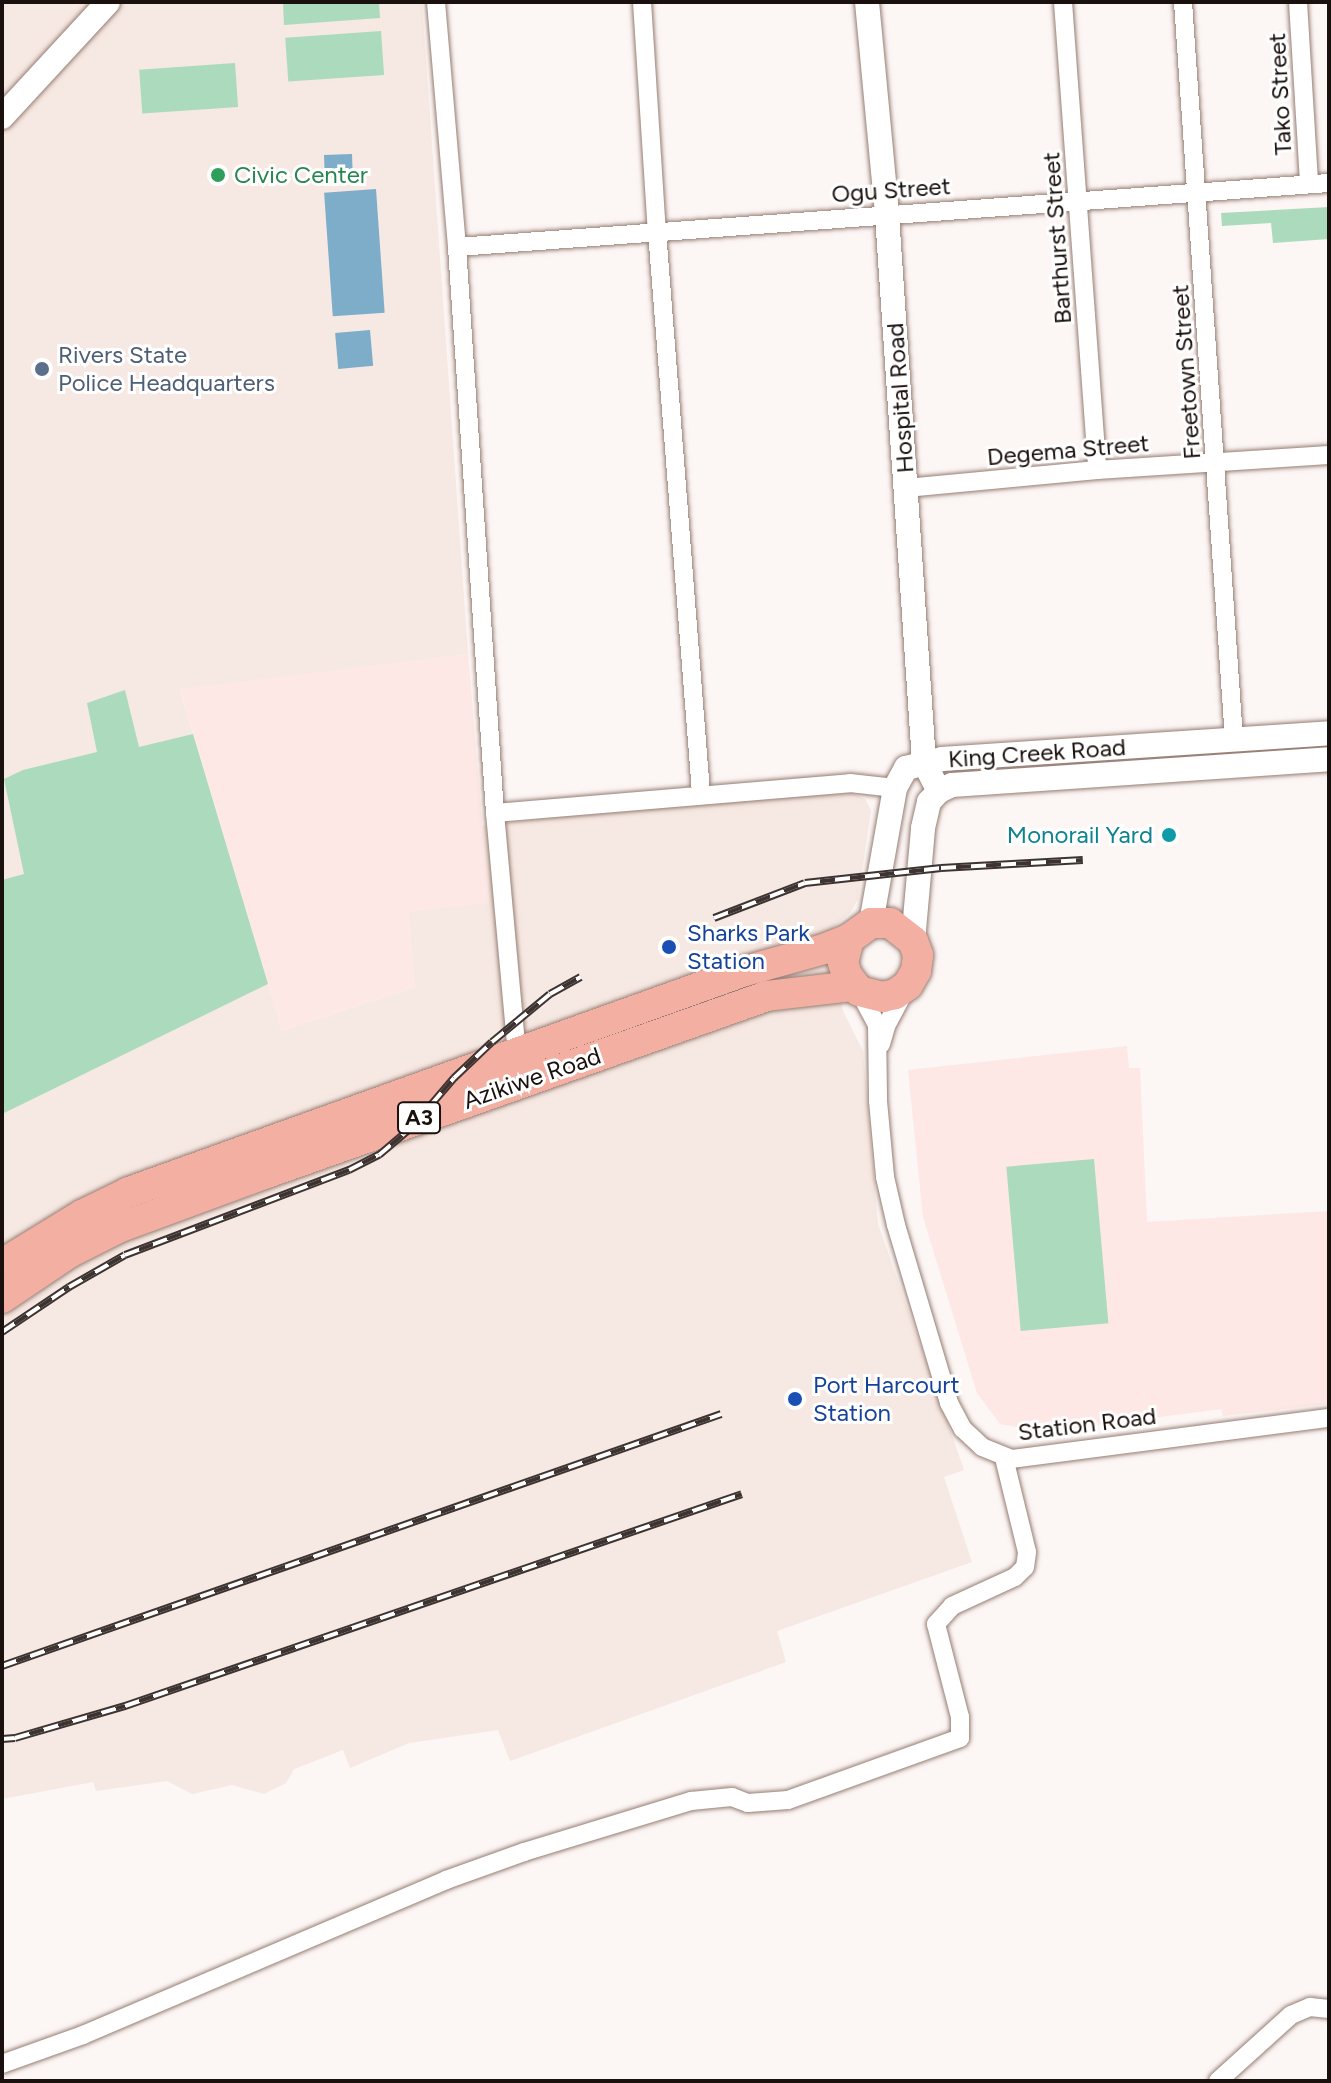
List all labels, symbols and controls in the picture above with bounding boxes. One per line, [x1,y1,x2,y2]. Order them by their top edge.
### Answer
street label: Tako Street [1262,32,1298,156]
street label: Barthurst Street [1037,151,1077,325]
place label: Civic Center [234,161,368,189]
marker: Civic Center [209,166,227,184]
street label: Ogu Street [831,171,951,209]
street label: Freetown Street [1166,284,1206,460]
street label: Hospital Road [880,322,920,474]
place label: Rivers State Police Headquarters [58,341,275,397]
marker: Rivers State Police Headquarters [33,360,51,378]
street label: Degema Street [986,429,1150,471]
street label: King Creek Road [947,732,1127,774]
place label: Monorail Yard [1007,821,1153,849]
marker: Monorail Yard [1160,826,1178,844]
place label: Sharks Park Station [687,919,810,975]
marker: Sharks Park Station [658,936,680,958]
street label: Azikiwe Road [459,1041,605,1115]
road number: A3 [397,1100,441,1136]
place label: Port Harcourt Station [813,1371,960,1427]
marker: Port Harcourt Station [784,1388,806,1410]
street label: Station Road [1016,1401,1158,1447]

